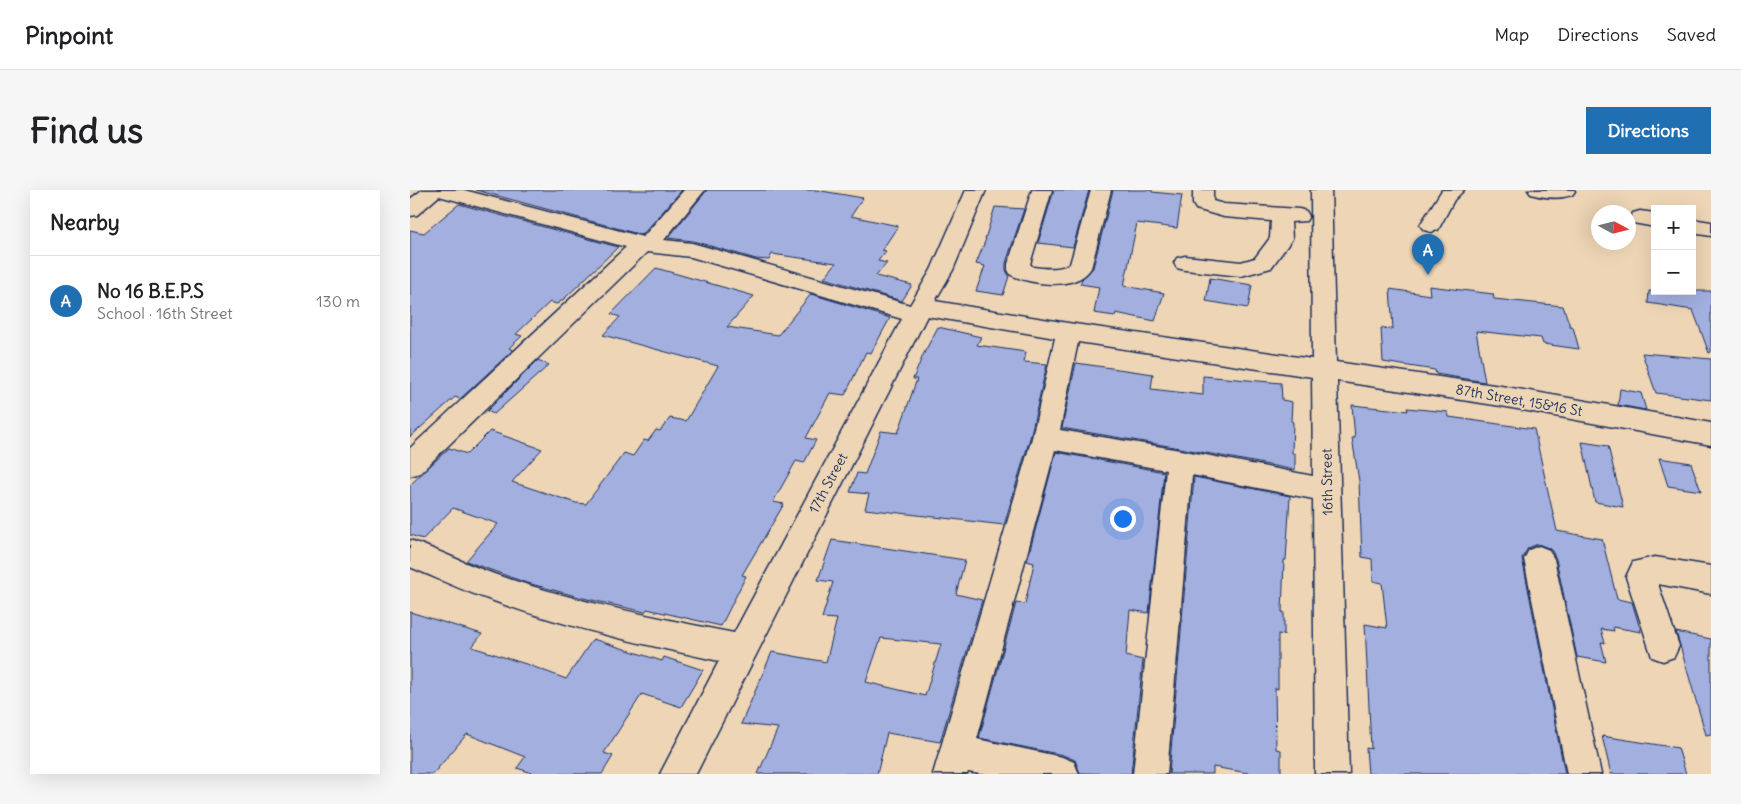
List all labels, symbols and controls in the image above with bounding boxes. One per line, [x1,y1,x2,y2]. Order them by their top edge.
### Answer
text: Pinpoint [25,20,113,50]
text: Map [1494,23,1529,46]
text: Directions [1557,23,1639,46]
text: Saved [1667,23,1716,46]
button: Directions [1586,107,1711,154]
text: Find us [30,108,143,152]
north arrow [1591,205,1636,250]
map controls [1651,205,1696,295]
button: + [1651,205,1696,250]
text: Nearby [50,209,120,236]
pin: A [1412,234,1444,275]
button: − [1651,250,1696,295]
text: No 16 B.E.P.S [97,279,204,303]
text: A [61,291,71,311]
text: 130 m [316,291,360,311]
text: School · 16th Street [97,303,233,323]
street label: 87th Street, 15&16 St [1454,380,1584,420]
street label: 16th Street [1317,448,1337,516]
street label: 17th Street [805,449,852,516]
your location [1110,506,1136,532]

